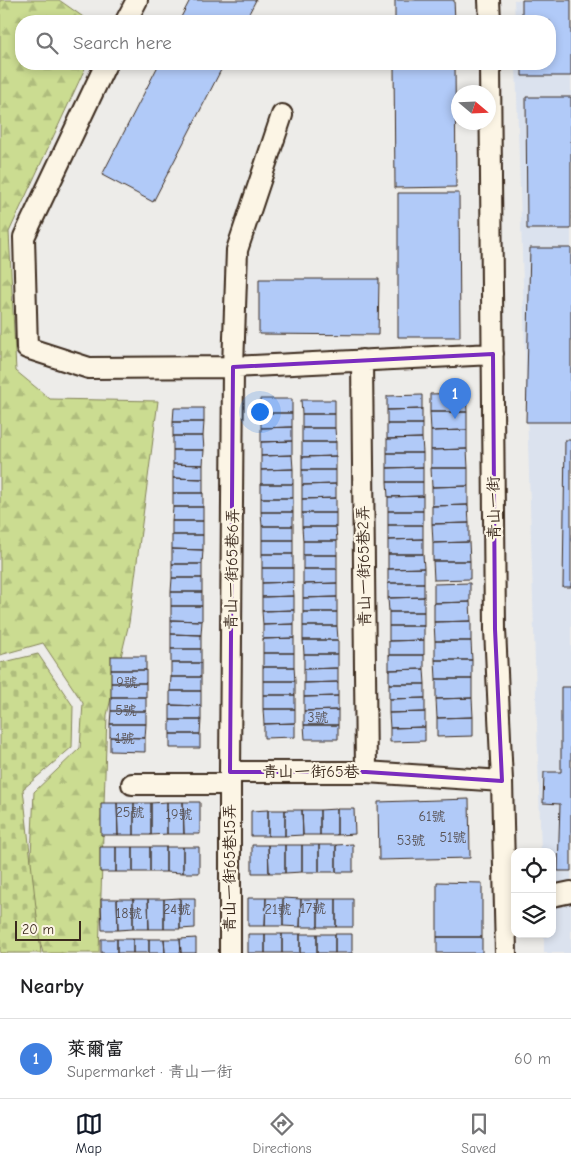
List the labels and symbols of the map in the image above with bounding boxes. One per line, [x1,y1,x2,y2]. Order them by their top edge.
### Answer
north arrow [451,85,496,130]
pin: 1 [439,378,471,419]
your location [247,399,273,425]
street label: 青山一街 [484,476,504,540]
street label: 青山一街65巷2弄 [354,505,374,627]
street label: 青山一街65巷6弄 [222,508,242,630]
house number: 9號 [116,674,138,691]
house number: 5號 [115,702,137,719]
house number: 3號 [307,709,329,726]
house number: 1號 [115,730,135,747]
street label: 青山一街65巷 [262,763,360,781]
house number: 25號 [116,804,144,821]
street label: 青山一街65巷15弄 [221,804,239,932]
house number: 19號 [166,806,192,823]
house number: 61號 [418,808,446,825]
house number: 51號 [439,829,467,846]
house number: 53號 [397,832,425,849]
house number: 17號 [300,900,326,917]
house number: 24號 [163,901,191,918]
house number: 21號 [265,901,291,918]
house number: 18號 [116,905,142,922]
scale bar [15,918,81,941]

